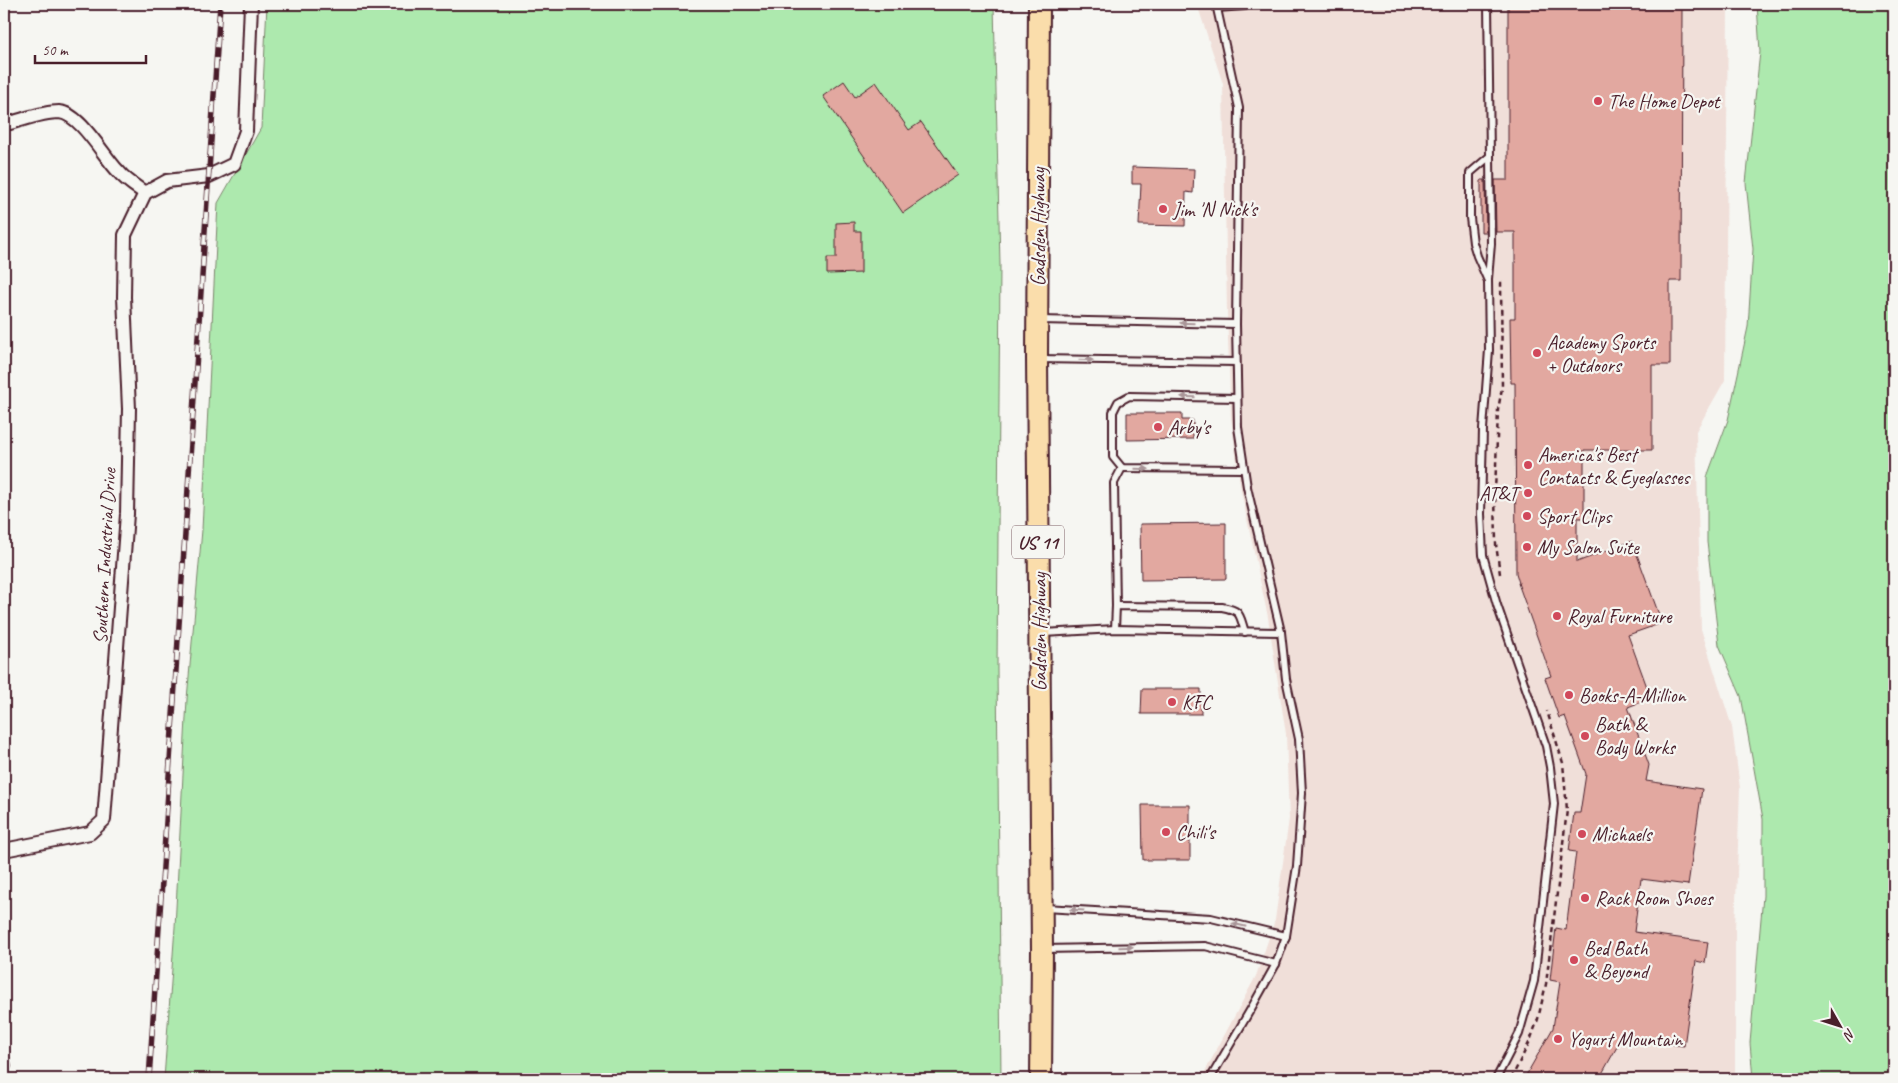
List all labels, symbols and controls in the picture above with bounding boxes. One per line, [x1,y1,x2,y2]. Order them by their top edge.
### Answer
scale bar [35,32,146,64]
text: 50 m [42,41,69,60]
place label: The Home Depot [1608,89,1722,114]
marker: The Home Depot [1592,95,1604,107]
street label: Gadsden Highway [1026,167,1051,286]
place label: Jim 'N Nick's [1172,197,1259,222]
marker: Jim 'N Nick's [1157,203,1169,215]
one-way arrow [1179,319,1195,327]
place label: Academy Sports + Outdoors [1547,330,1657,378]
marker: Academy Sports + Outdoors [1531,347,1543,359]
one-way arrow [1078,356,1094,364]
one-way arrow [1180,393,1196,401]
place label: Arby's [1168,415,1212,440]
marker: Arby's [1152,421,1164,433]
place label: America's Best Contacts & Eyeglasses [1538,442,1692,490]
marker: America's Best Contacts & Eyeglasses [1522,459,1534,471]
one-way arrow [1135,465,1151,473]
street label: Southern Industrial Drive [87,466,122,645]
place label: AT&T [1479,481,1522,506]
marker: AT&T [1522,487,1534,499]
place label: Sport Clips [1537,504,1613,529]
marker: Sport Clips [1521,510,1533,522]
road number: US 11 [1012,526,1064,558]
place label: My Salon Suite [1537,535,1640,560]
marker: My Salon Suite [1521,541,1533,553]
street label: Gadsden Highway [1027,572,1052,691]
place label: Royal Furniture [1567,604,1673,629]
marker: Royal Furniture [1551,610,1563,622]
place label: Books-A-Million [1579,683,1687,708]
marker: Books-A-Million [1563,689,1575,701]
place label: KFC [1182,690,1213,715]
marker: KFC [1166,696,1178,708]
place label: Bath & Body Works [1595,712,1677,760]
marker: Bath & Body Works [1579,730,1591,742]
place label: Chili's [1176,820,1217,845]
place label: Michaels [1592,822,1653,847]
marker: Chili's [1160,826,1172,838]
marker: Michaels [1576,828,1588,840]
place label: Rack Room Shoes [1595,886,1715,911]
marker: Rack Room Shoes [1579,892,1591,904]
one-way arrow [1069,906,1085,914]
one-way arrow [1231,921,1246,929]
place label: Bed Bath & Beyond [1584,936,1651,984]
one-way arrow [1118,943,1134,951]
marker: Bed Bath & Beyond [1568,954,1580,966]
north arrow [1816,1000,1866,1050]
text: N [1839,1025,1859,1044]
place label: Yogurt Mountain [1568,1027,1683,1052]
marker: Yogurt Mountain [1552,1033,1564,1045]

